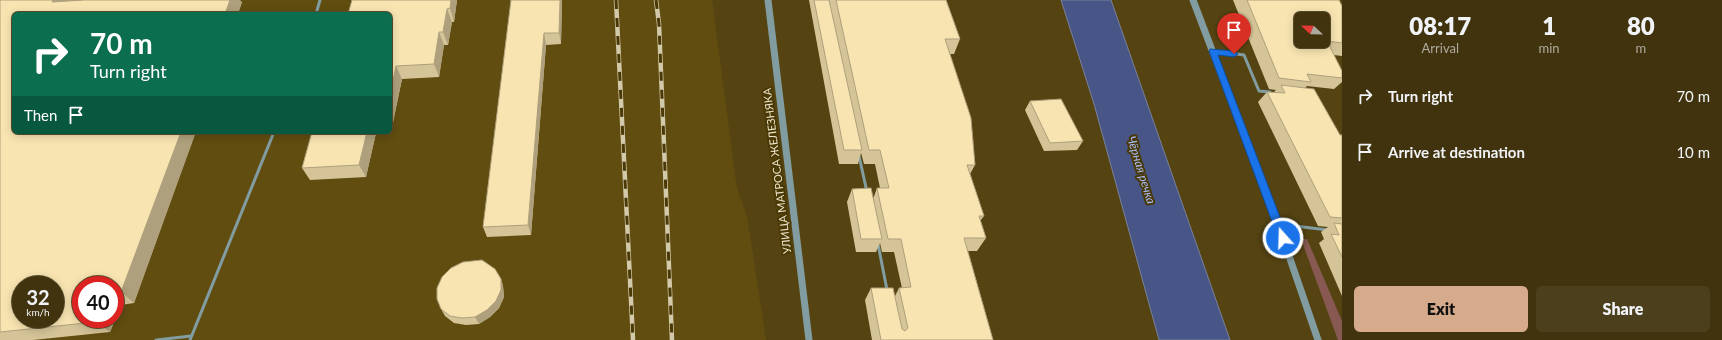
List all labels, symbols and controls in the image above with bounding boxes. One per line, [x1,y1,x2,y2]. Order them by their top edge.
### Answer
text: 08:17 [1409,11,1471,40]
text: 1 [1542,11,1556,40]
text: 80 [1627,11,1655,40]
north arrow [1294,12,1330,48]
map controls [1294,12,1330,48]
pin [1217,13,1251,54]
icon: arrive [1223,19,1245,41]
text: 70 m [90,26,153,60]
icon: right [24,28,76,80]
text: Arrival [1422,40,1459,56]
text: min [1539,40,1560,56]
text: m [1635,40,1646,56]
text: Turn right [90,60,167,82]
icon: right [1354,85,1376,107]
street label: УЛИЦА МАТРОСА ЖЕЛЕЗНЯКА [760,87,793,255]
text: Turn right [1388,87,1453,105]
text: 70 m [1676,87,1710,105]
icon: arrive [65,104,87,126]
text: Then [24,106,57,124]
water label: Чёрная речка [1124,134,1159,206]
icon: arrive [1354,141,1376,163]
text: Arrive at destination [1388,143,1525,161]
text: 10 m [1676,143,1710,161]
position arrow [1262,217,1304,259]
speed limit sign: 40 [72,276,124,328]
text: 32 [26,285,50,309]
button: Exit [1354,286,1528,332]
button: Share [1536,286,1710,332]
text: km/h [26,306,50,318]

